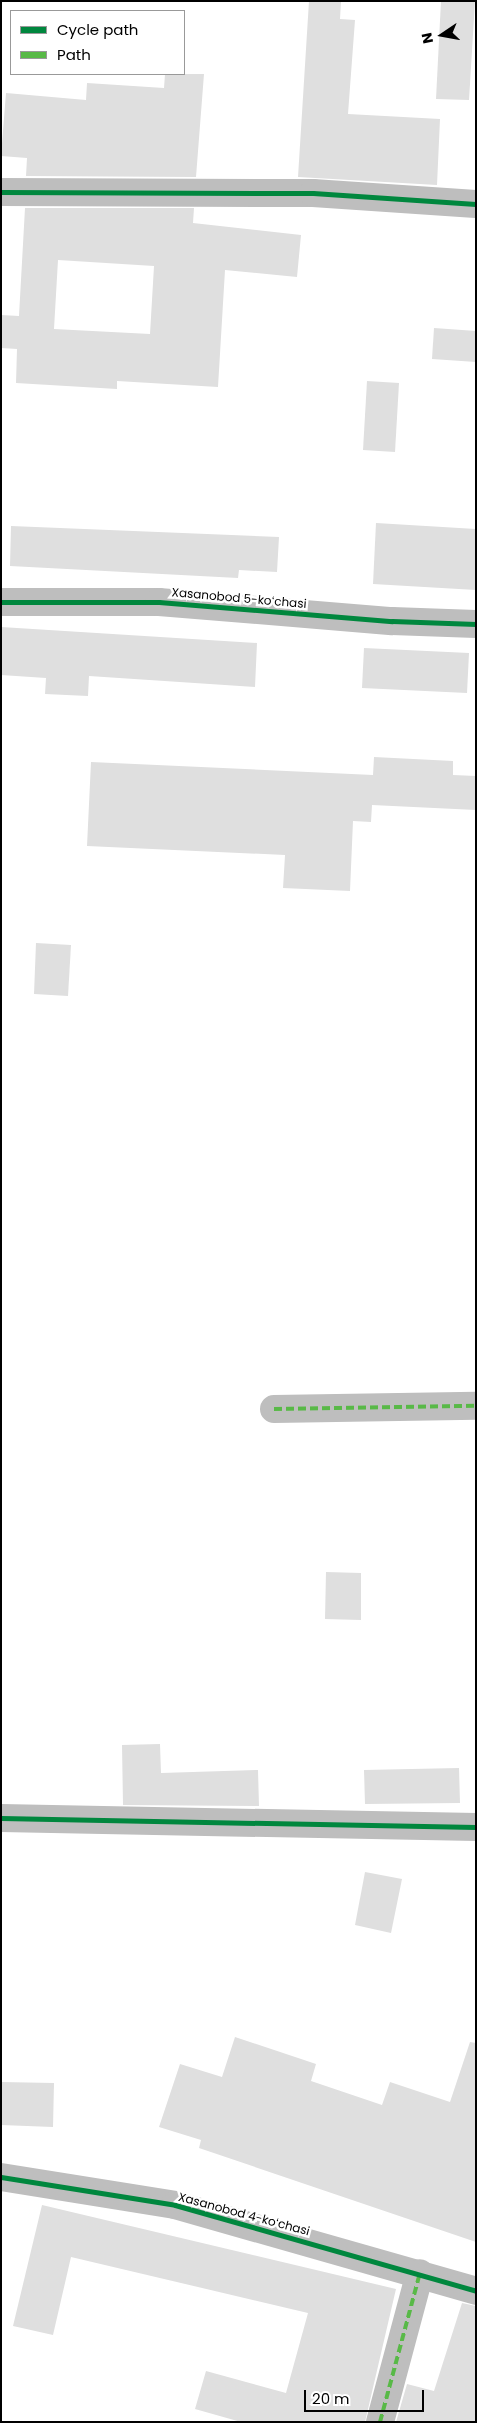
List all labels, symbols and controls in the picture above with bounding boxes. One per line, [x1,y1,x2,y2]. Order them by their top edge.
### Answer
legend [10,10,185,75]
north arrow [417,10,467,60]
text: Cycle path [57,19,138,40]
text: N [416,31,438,45]
text: Path [57,44,91,65]
street label: Xasanobod 5-koʻchasi [171,585,307,611]
street label: Xasanobod 4-koʻchasi [177,2190,311,2238]
scale bar [307,2380,427,2412]
text: 20 m [312,2388,350,2409]

